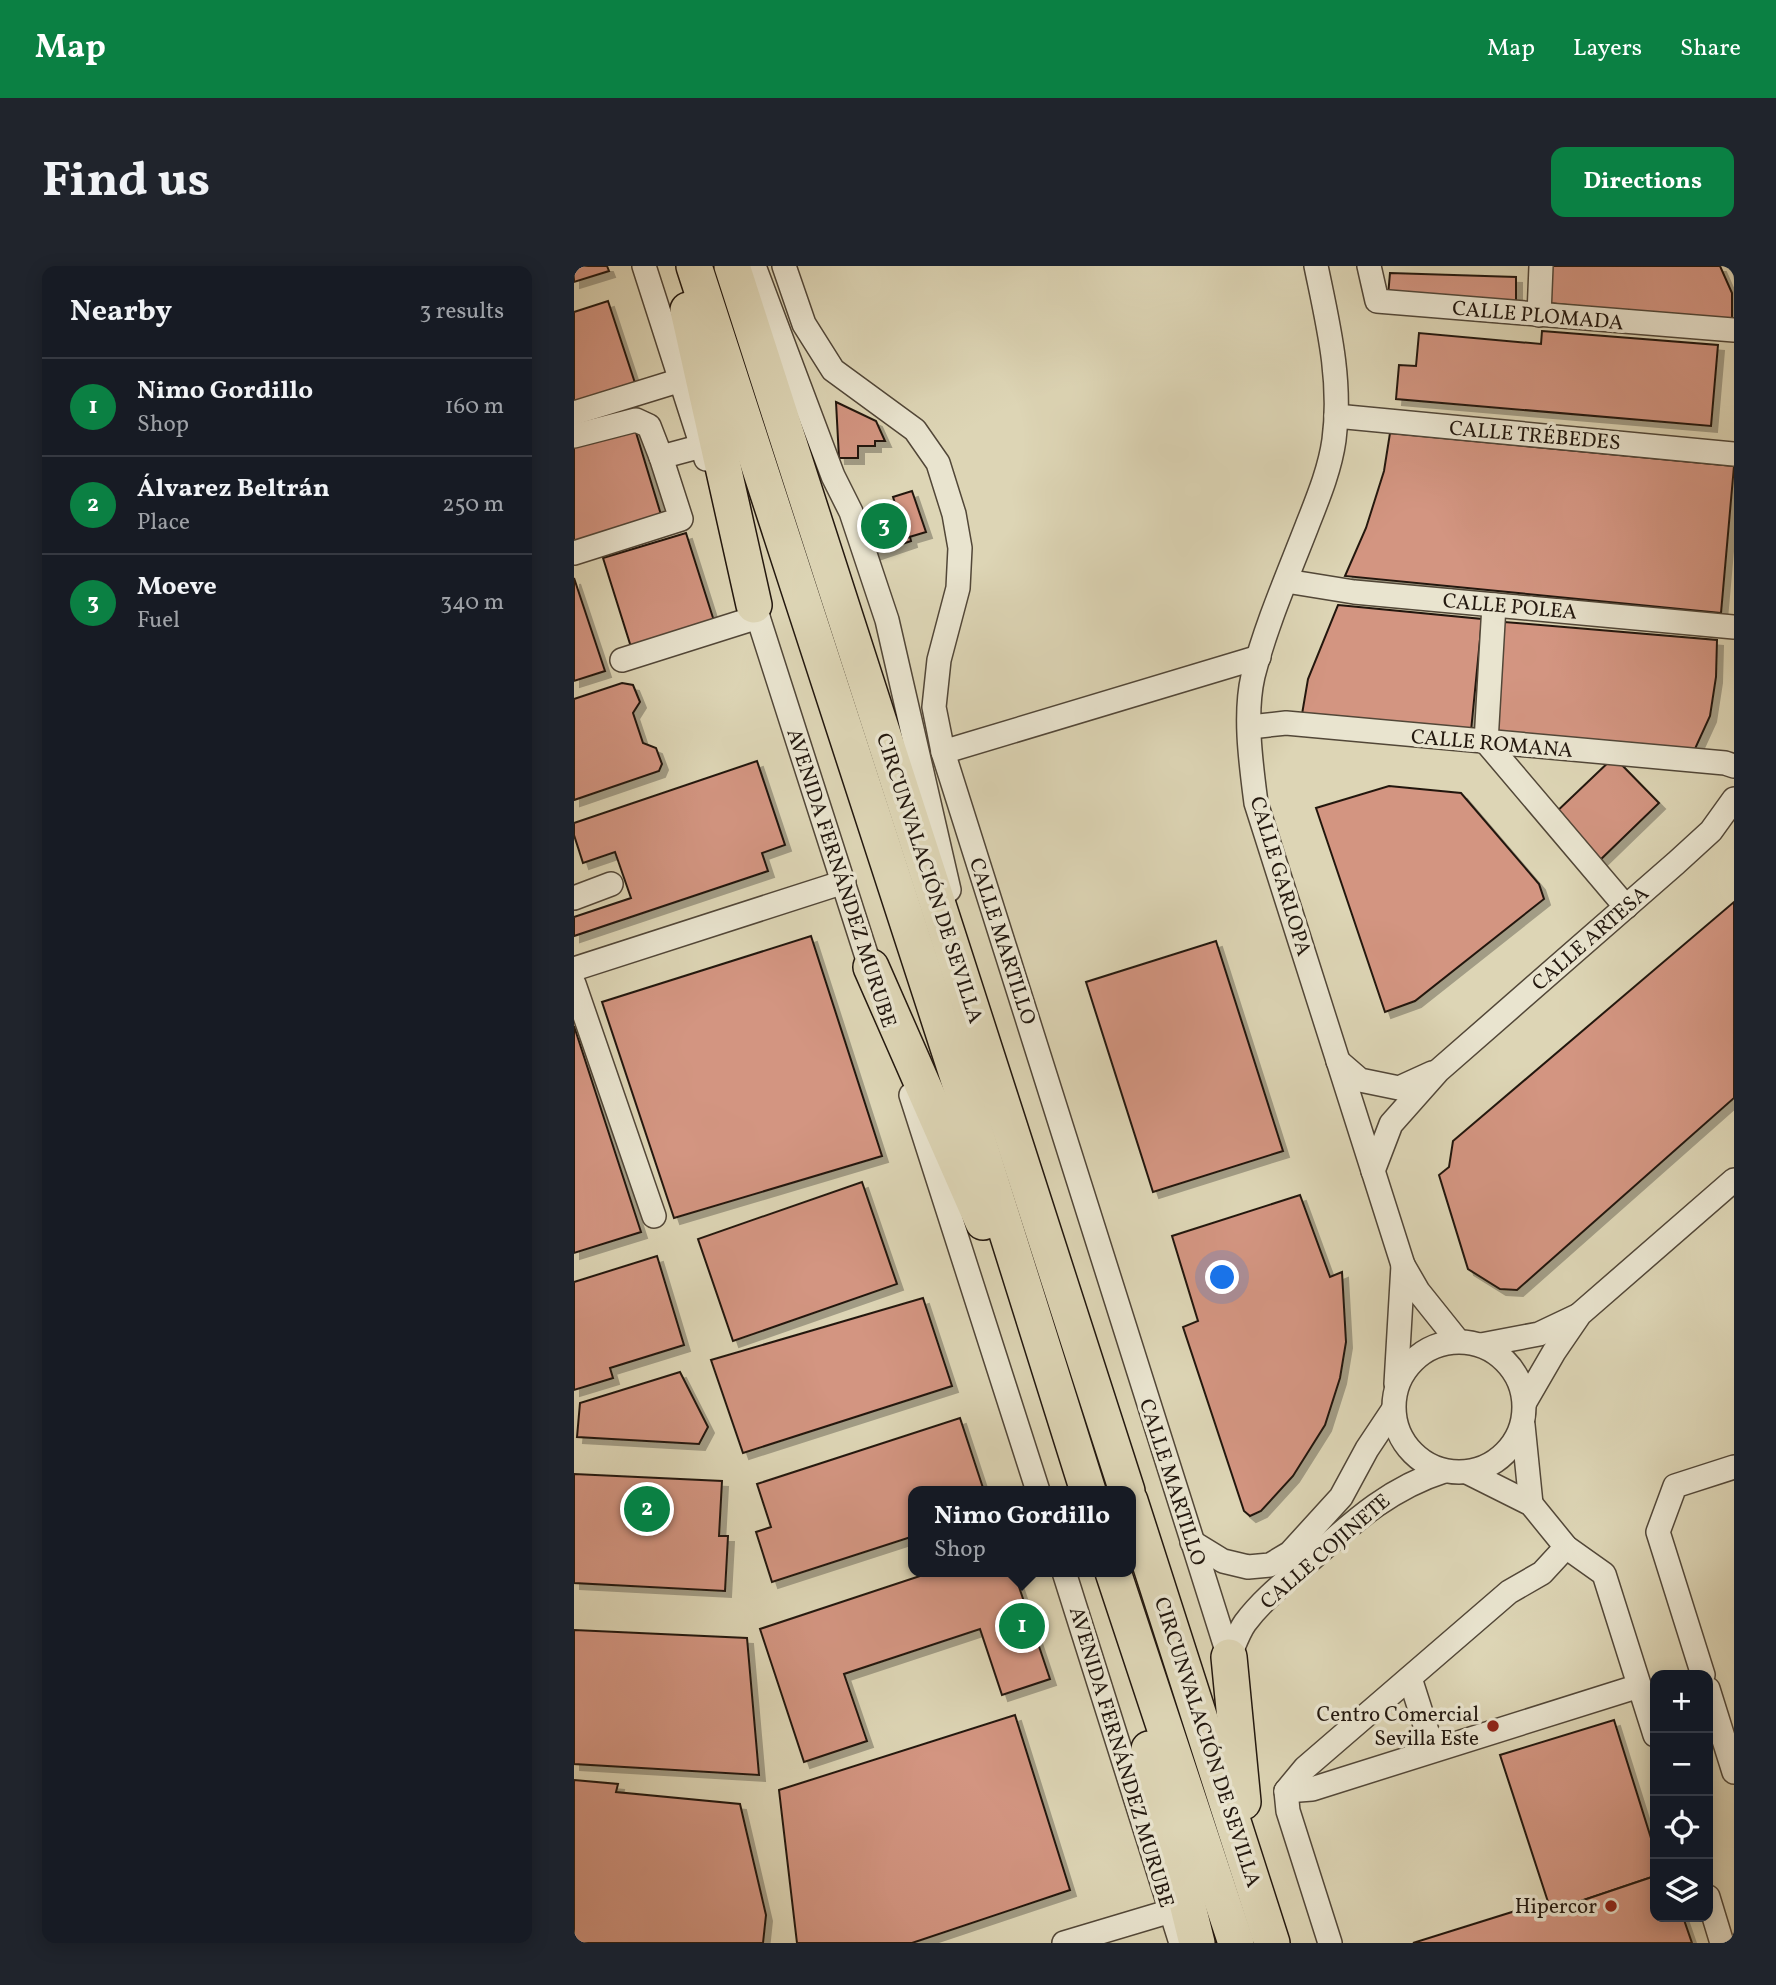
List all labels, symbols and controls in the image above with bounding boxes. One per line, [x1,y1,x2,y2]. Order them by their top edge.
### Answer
text: Map [35,26,106,72]
text: Map [1487,32,1535,66]
text: Layers [1573,32,1642,66]
text: Share [1680,32,1741,66]
button: Directions [1551,147,1734,217]
text: Find us [42,148,210,217]
text: Nearby [70,291,172,333]
street label: CALLE PLOMADA [1451,295,1625,338]
text: 3 results [419,296,504,328]
text: Nimo Gordillo [137,373,313,409]
text: 1 [88,391,98,423]
text: 160 m [445,391,504,423]
text: Shop [137,409,189,441]
street label: CALLE TRÉBEDES [1448,415,1622,458]
text: Álvarez Beltrán [137,471,330,507]
text: 2 [87,489,99,521]
text: 250 m [442,489,504,521]
pin: 3 [861,500,907,552]
text: Place [137,507,190,539]
text: Moeve [137,569,217,605]
text: 3 [87,587,99,619]
text: 340 m [440,587,504,619]
street label: CALLE POLEA [1441,587,1579,628]
text: Fuel [137,605,180,637]
street label: CALLE ROMANA [1410,723,1574,766]
street label: AVENIDA FERNÁNDEZ MURUBE [778,725,903,1032]
street label: CIRCUNVALACIÓN DE SEVILLA [868,730,989,1028]
street label: CALLE GARLOPA [1242,793,1318,960]
street label: CALLE MARTILLO [961,854,1042,1029]
street label: CALLE ARTESA [1526,880,1656,998]
your location [1205,1260,1239,1294]
street label: CALLE MARTILLO [1131,1395,1212,1570]
pin: 2 [624,1483,670,1535]
popup [908,1486,1136,1577]
street label: CALLE COJINETE [1255,1488,1397,1617]
text: Nimo Gordillo [934,1498,1110,1534]
text: Shop [934,1534,986,1566]
street label: CIRCUNVALACIÓN DE SEVILLA [1146,1594,1267,1892]
pin: 1 [999,1600,1045,1652]
street label: AVENIDA FERNÁNDEZ MURUBE [1061,1603,1180,1911]
map controls [1650,1670,1713,1922]
button: + [1650,1670,1713,1733]
place label: Centro Comercial Sevilla Este [1317,1701,1479,1754]
marker: Centro Comercial Sevilla Este [1485,1718,1501,1734]
button: − [1650,1733,1713,1796]
button: locate [1650,1796,1713,1859]
button: layers [1650,1859,1713,1922]
place label: Hipercor [1515,1893,1597,1922]
marker: Hipercor [1603,1898,1619,1914]

